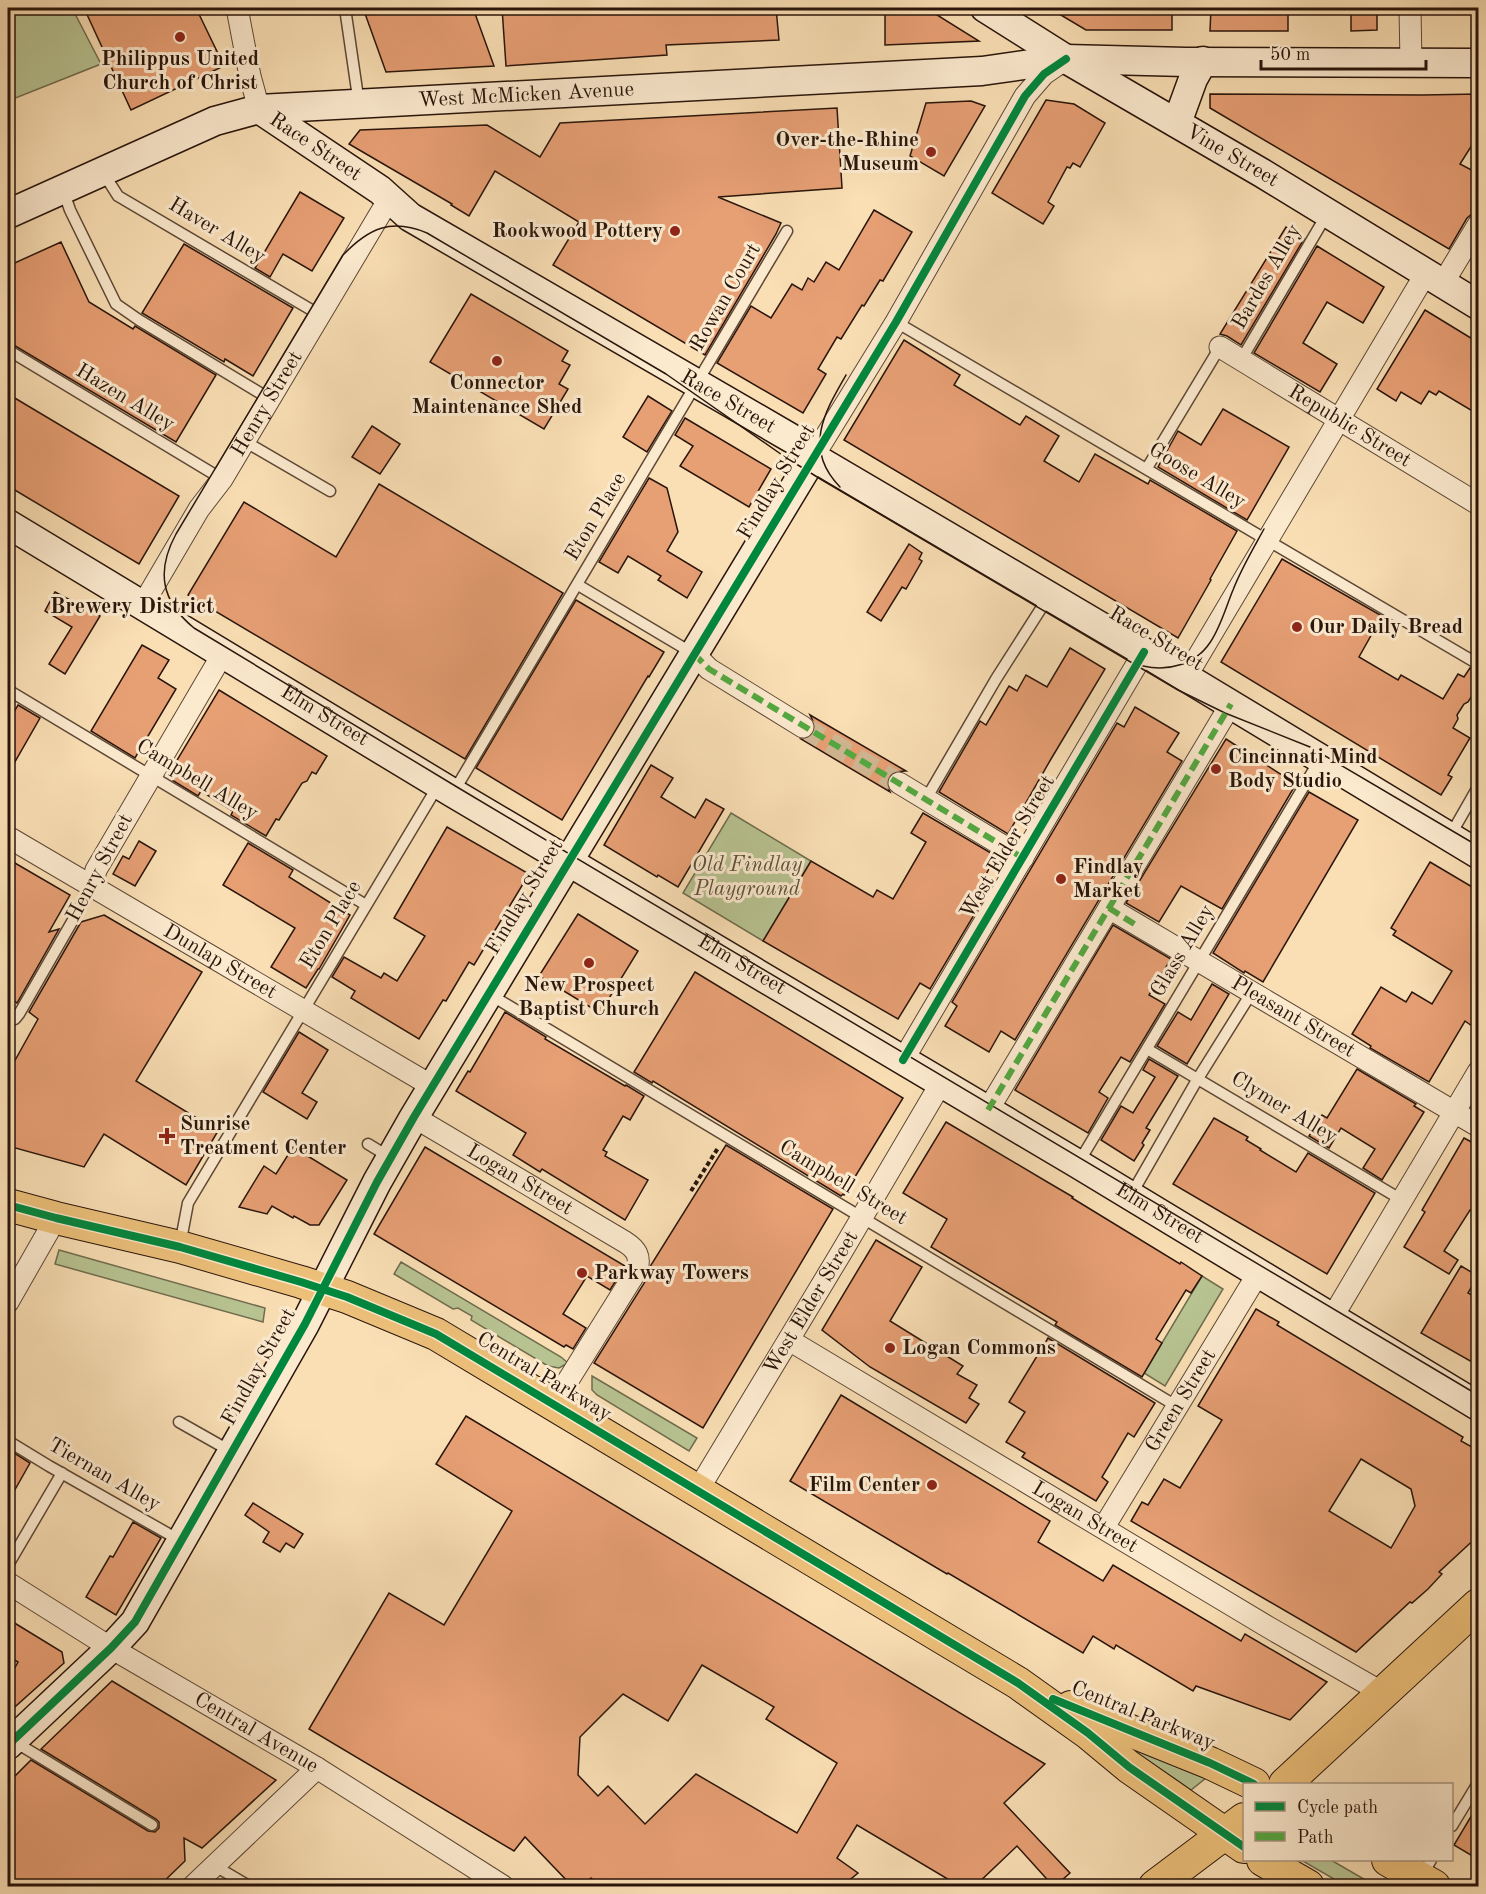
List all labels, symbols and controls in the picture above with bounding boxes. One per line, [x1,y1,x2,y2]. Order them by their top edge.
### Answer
marker: Philippus United Church of Christ [173,30,187,44]
scale bar [1261,33,1426,71]
text: 50 m [1270,46,1310,64]
place label: Philippus United Church of Christ [101,49,259,94]
street label: West McMicken Avenue [418,79,635,111]
street label: Race Street [266,109,365,185]
street label: Vine Street [1182,121,1282,191]
place label: Over-the-Rhine Museum [775,130,919,175]
marker: Over-the-Rhine Museum [924,145,938,159]
street label: Haver Alley [165,194,269,268]
place label: Rookwood Pottery [492,221,663,242]
street label: Bardes Alley [1229,221,1305,333]
marker: Rookwood Pottery [668,224,682,238]
street label: Rowan Court [687,240,765,354]
street label: Henry Street [227,347,306,460]
marker: Connector Maintenance Shed [490,354,504,368]
street label: Hazen Alley [72,360,178,436]
street label: Race Street [677,366,779,437]
place label: Connector Maintenance Shed [412,373,582,418]
street label: Republic Street [1285,381,1415,471]
street label: Findlay Street [734,421,820,543]
street label: Goose Alley [1145,439,1249,513]
street label: Eton Place [562,469,630,565]
district label: Brewery District [50,596,214,618]
street label: Race Street [1105,603,1207,675]
place label: Our Daily Bread [1309,617,1463,638]
marker: Our Daily Bread [1290,620,1304,634]
street label: Elm Street [277,681,372,750]
street label: Campbell Alley [133,736,261,824]
place label: Cincinnati Mind Body Studio [1228,747,1377,792]
marker: Cincinnati Mind Body Studio [1209,762,1223,776]
street label: West Elder Street [957,772,1059,922]
street label: Henry Street [63,811,137,925]
street label: Findlay Street [482,836,568,958]
park label: Old Findlay Playground [692,855,803,900]
place label: Findlay Market [1073,857,1144,902]
marker: Findlay Market [1054,872,1068,886]
street label: Eton Place [297,877,365,973]
street label: Glass Alley [1147,901,1219,1001]
street label: Dunlap Street [160,920,280,1003]
street label: Elm Street [694,930,790,999]
marker: New Prospect Baptist Church [582,956,596,970]
street label: Pleasant Street [1228,972,1359,1061]
place label: New Prospect Baptist Church [518,975,660,1020]
street label: Clymer Alley [1227,1068,1341,1148]
place label: Sunrise Treatment Center [180,1114,346,1159]
marker: Sunrise Treatment Center [158,1127,176,1145]
street label: Campbell Street [775,1137,911,1229]
street label: Logan Street [463,1140,576,1219]
street label: Elm Street [1112,1179,1207,1248]
street label: West Elder Street [760,1227,862,1378]
place label: Parkway Towers [594,1263,749,1284]
marker: Parkway Towers [575,1266,589,1280]
street label: Findlay Street [218,1305,300,1429]
street label: Central Parkway [473,1329,615,1425]
place label: Logan Commons [902,1338,1056,1359]
marker: Logan Commons [883,1341,897,1355]
street label: Green Street [1142,1345,1220,1456]
street label: Tiernan Alley [44,1434,164,1516]
place label: Film Center [808,1475,920,1496]
marker: Film Center [925,1478,939,1492]
street label: Logan Street [1028,1478,1141,1557]
street label: Central Parkway [1068,1678,1218,1754]
street label: Central Avenue [191,1688,322,1777]
legend [1243,1783,1453,1861]
text: Cycle path [1297,1799,1378,1817]
text: Path [1297,1829,1334,1847]

